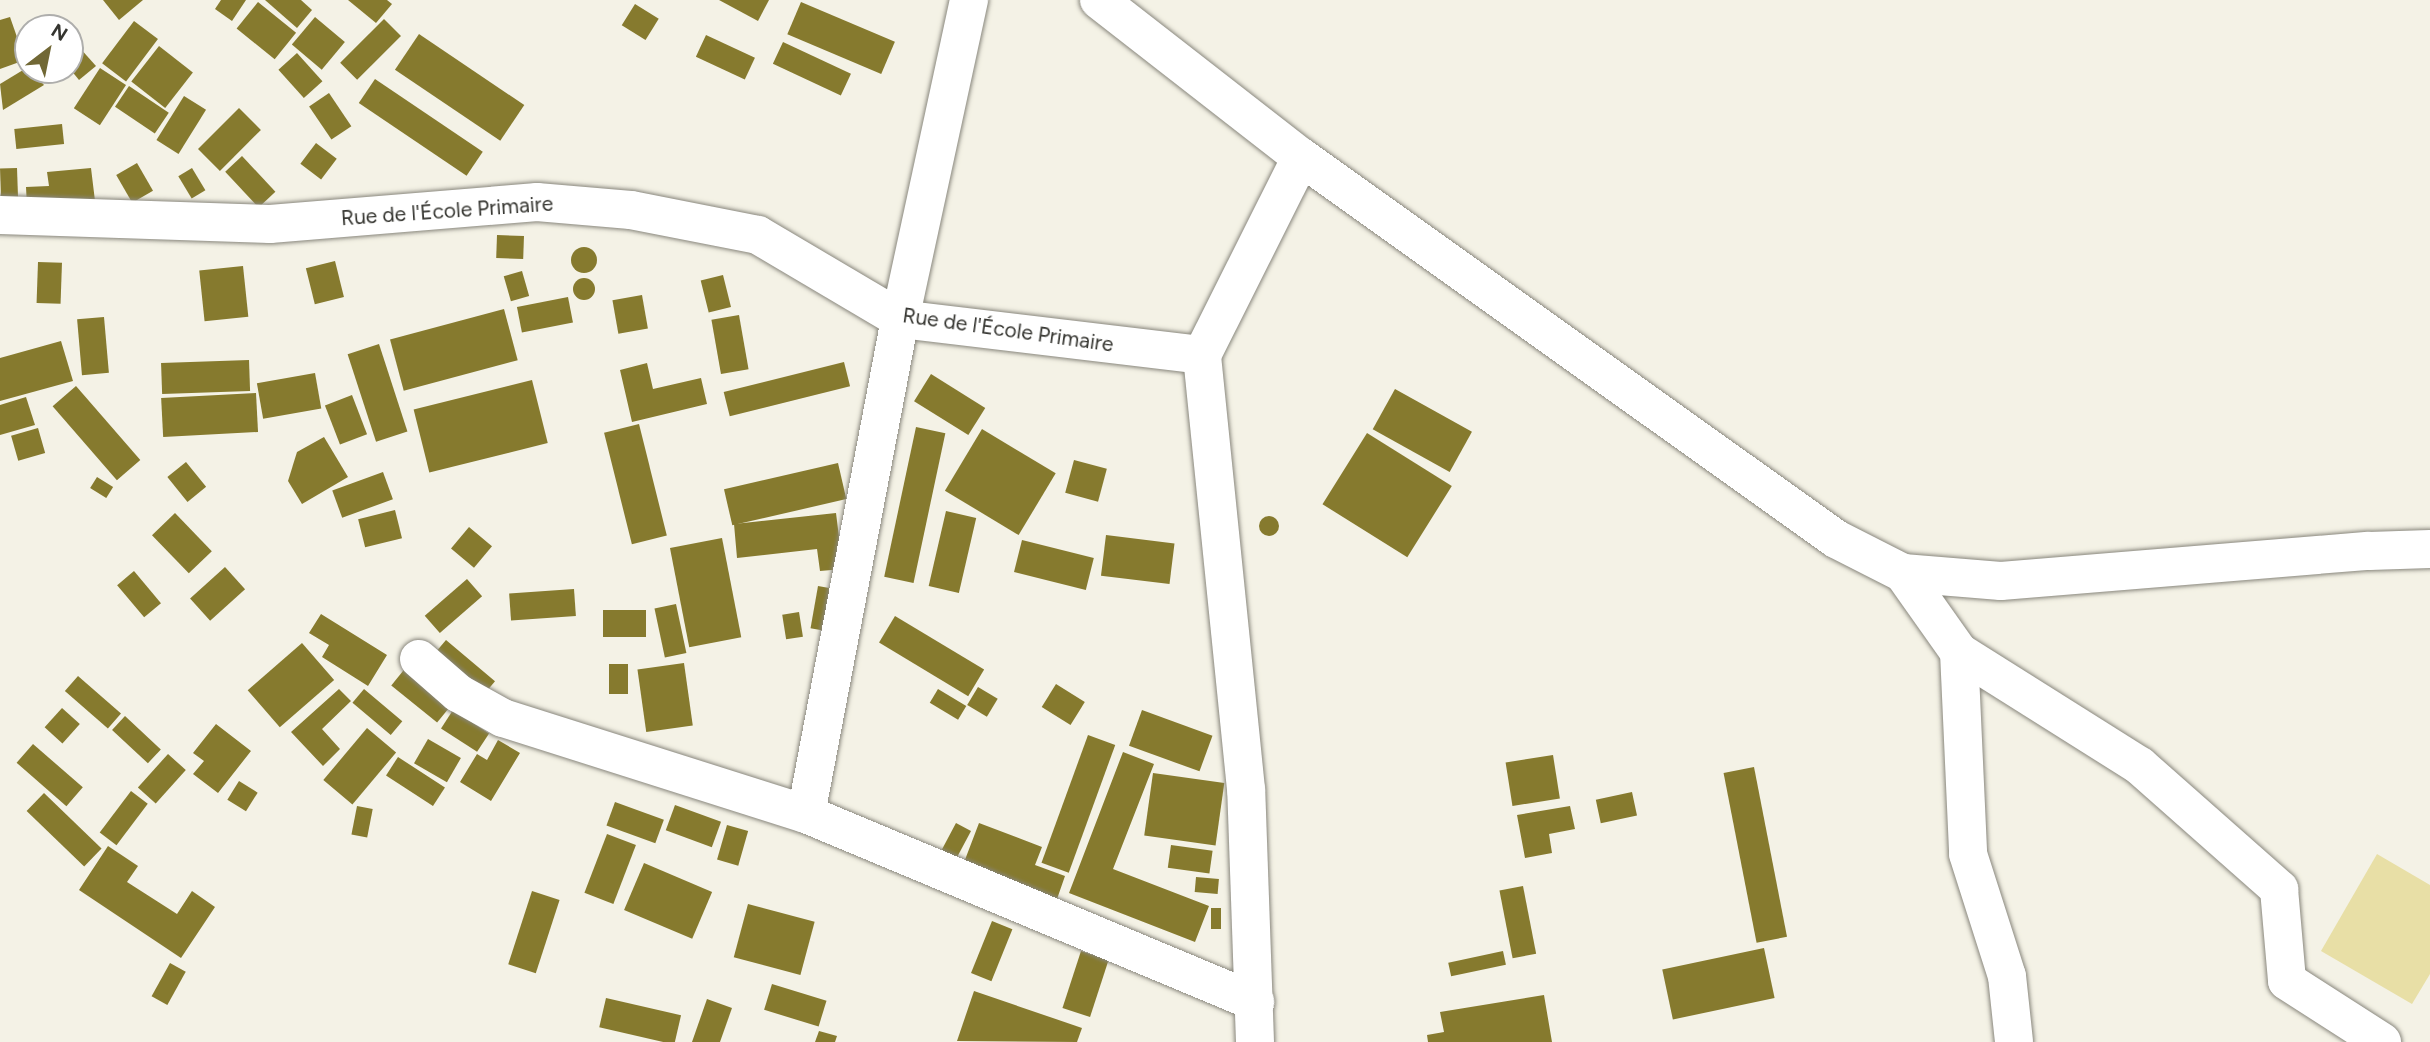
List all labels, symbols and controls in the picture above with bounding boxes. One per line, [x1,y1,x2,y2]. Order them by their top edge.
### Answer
north arrow [14,14,84,84]
text: N [47,19,72,46]
street label: Rue de l'École Primaire [340,191,554,231]
street label: Rue de l'École Primaire [901,303,1115,357]

